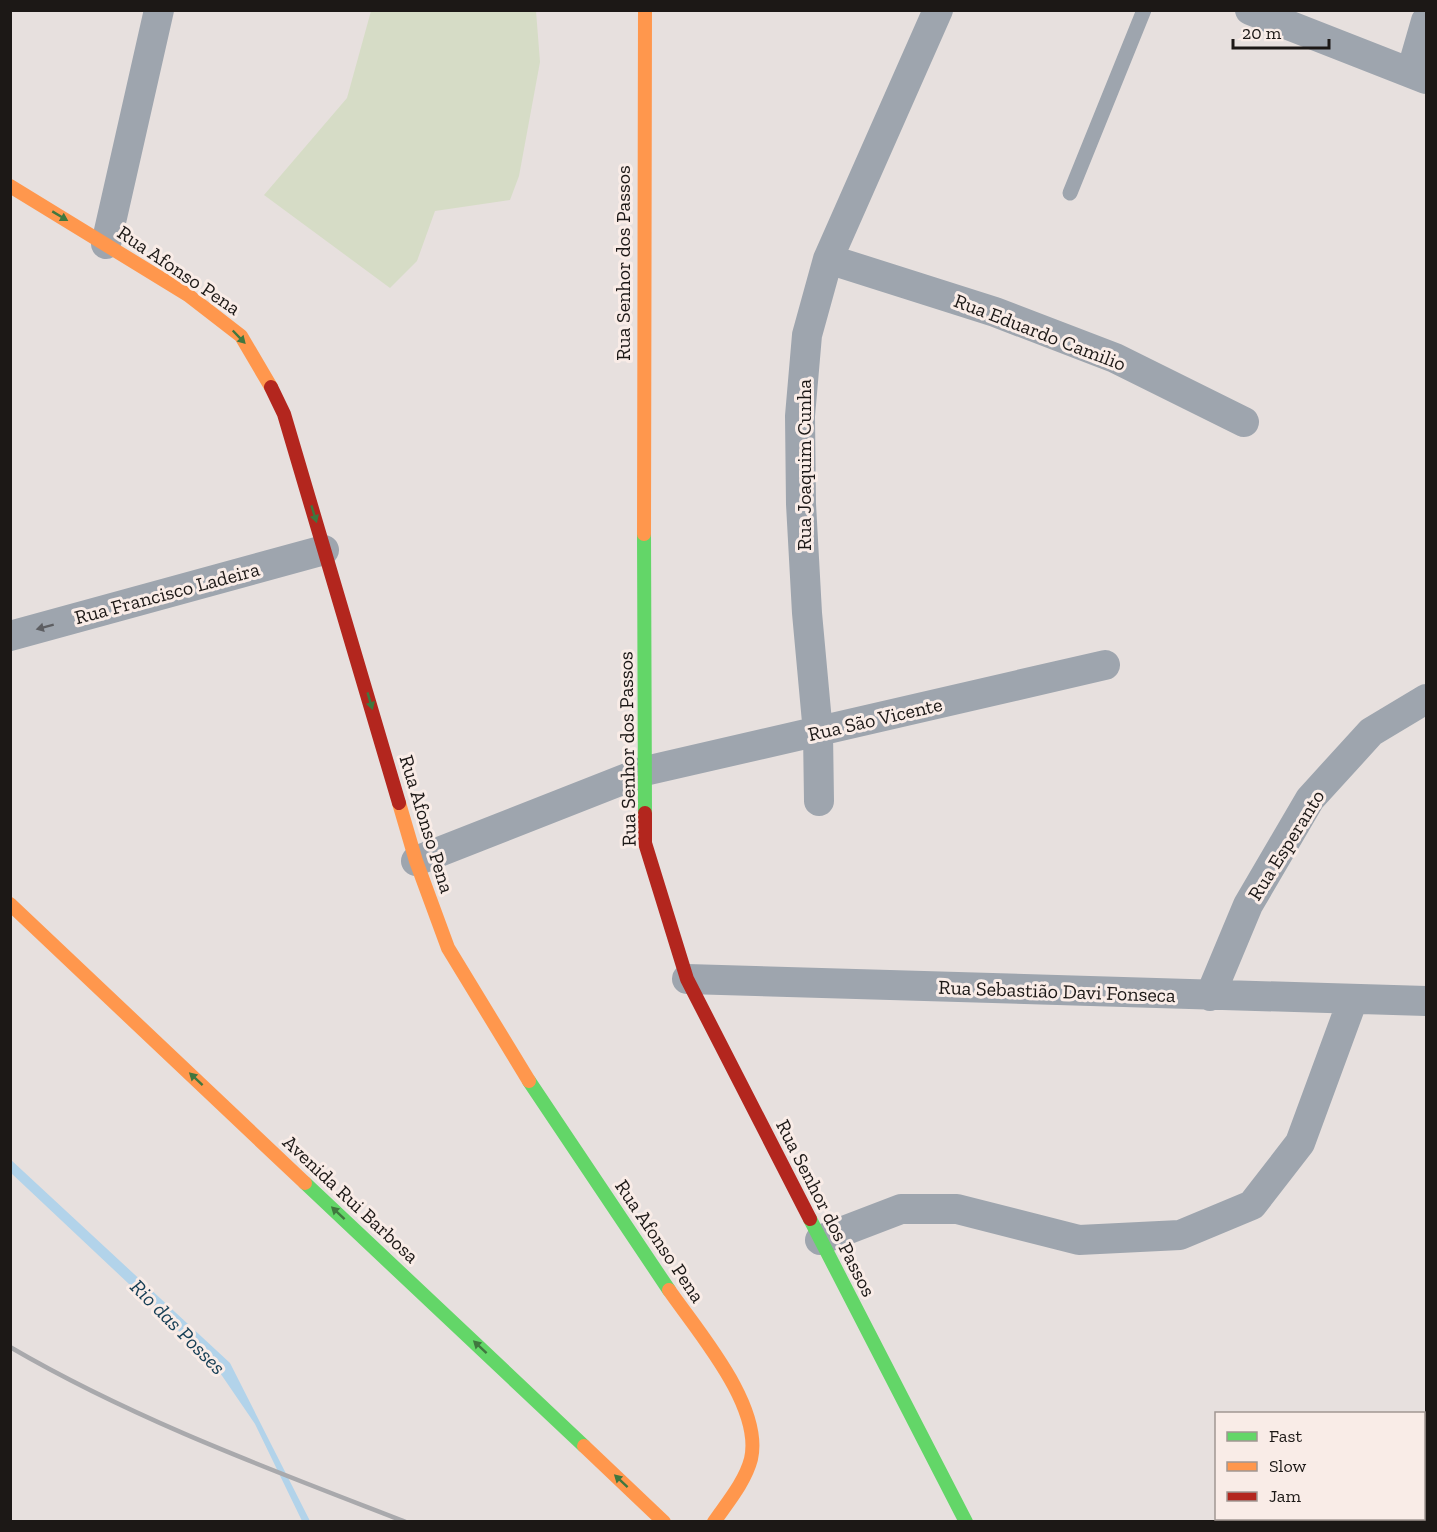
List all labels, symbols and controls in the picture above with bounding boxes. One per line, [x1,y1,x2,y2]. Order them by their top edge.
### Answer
scale bar [1233,12,1329,50]
text: 20 m [1242,22,1282,44]
street label: Rua Senhor dos Passos [611,165,635,361]
one-way arrow [52,211,69,222]
street label: Rua Afonso Pena [113,220,245,320]
street label: Rua Eduardo Camilio [951,288,1129,376]
one-way arrow [232,329,246,344]
street label: Rua Joaquim Cunha [792,379,816,551]
one-way arrow [310,505,319,523]
street label: Rua Francisco Ladeira [72,557,263,629]
one-way arrow [36,622,55,632]
street label: Rua Senhor dos Passos [613,651,641,847]
one-way arrow [366,692,375,710]
street label: Rua São Vicente [805,692,945,746]
street label: Rua Afonso Pena [395,752,460,896]
street label: Rua Esperanto [1242,785,1330,905]
street label: Rua Sebastião Davi Fonseca [938,975,1176,1007]
one-way arrow [189,1073,203,1087]
street label: Rua Senhor dos Passos [771,1115,881,1301]
street label: Avenida Rui Barbosa [278,1130,424,1268]
street label: Rua Afonso Pena [610,1175,710,1307]
one-way arrow [331,1207,345,1221]
water label: Rio das Posses [126,1274,231,1379]
one-way arrow [473,1341,487,1355]
legend [1215,1412,1425,1520]
text: Fast [1269,1425,1302,1447]
text: Slow [1269,1455,1306,1477]
one-way arrow [615,1475,629,1489]
text: Jam [1269,1485,1301,1507]

